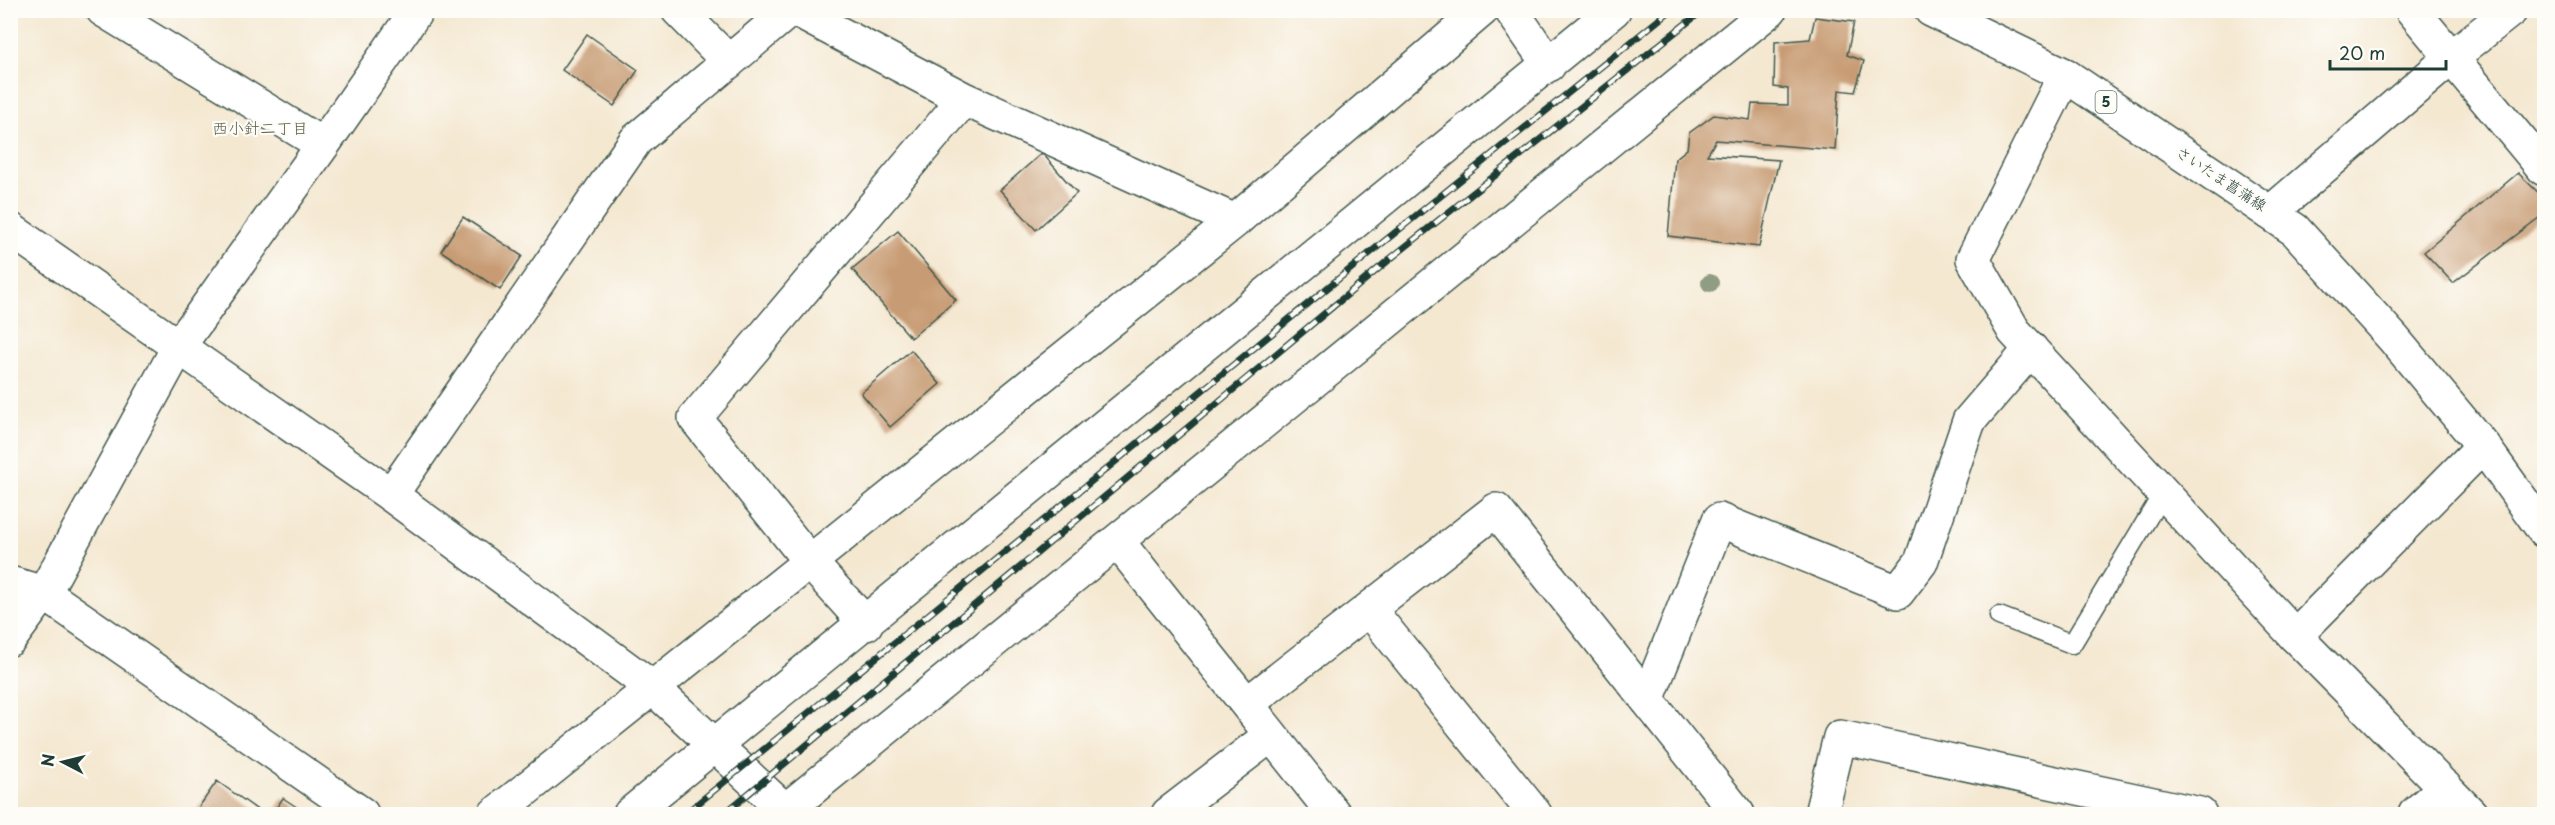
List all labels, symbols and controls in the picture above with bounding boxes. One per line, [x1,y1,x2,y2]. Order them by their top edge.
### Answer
scale bar [2330,33,2446,71]
text: 20 m [2339,39,2385,66]
road number: 5 [2096,91,2116,113]
district label: 西小針二丁目 [212,115,308,139]
street label: さいたま菖蒲線 [2172,140,2272,216]
north arrow [33,732,93,792]
text: N [34,752,60,768]

